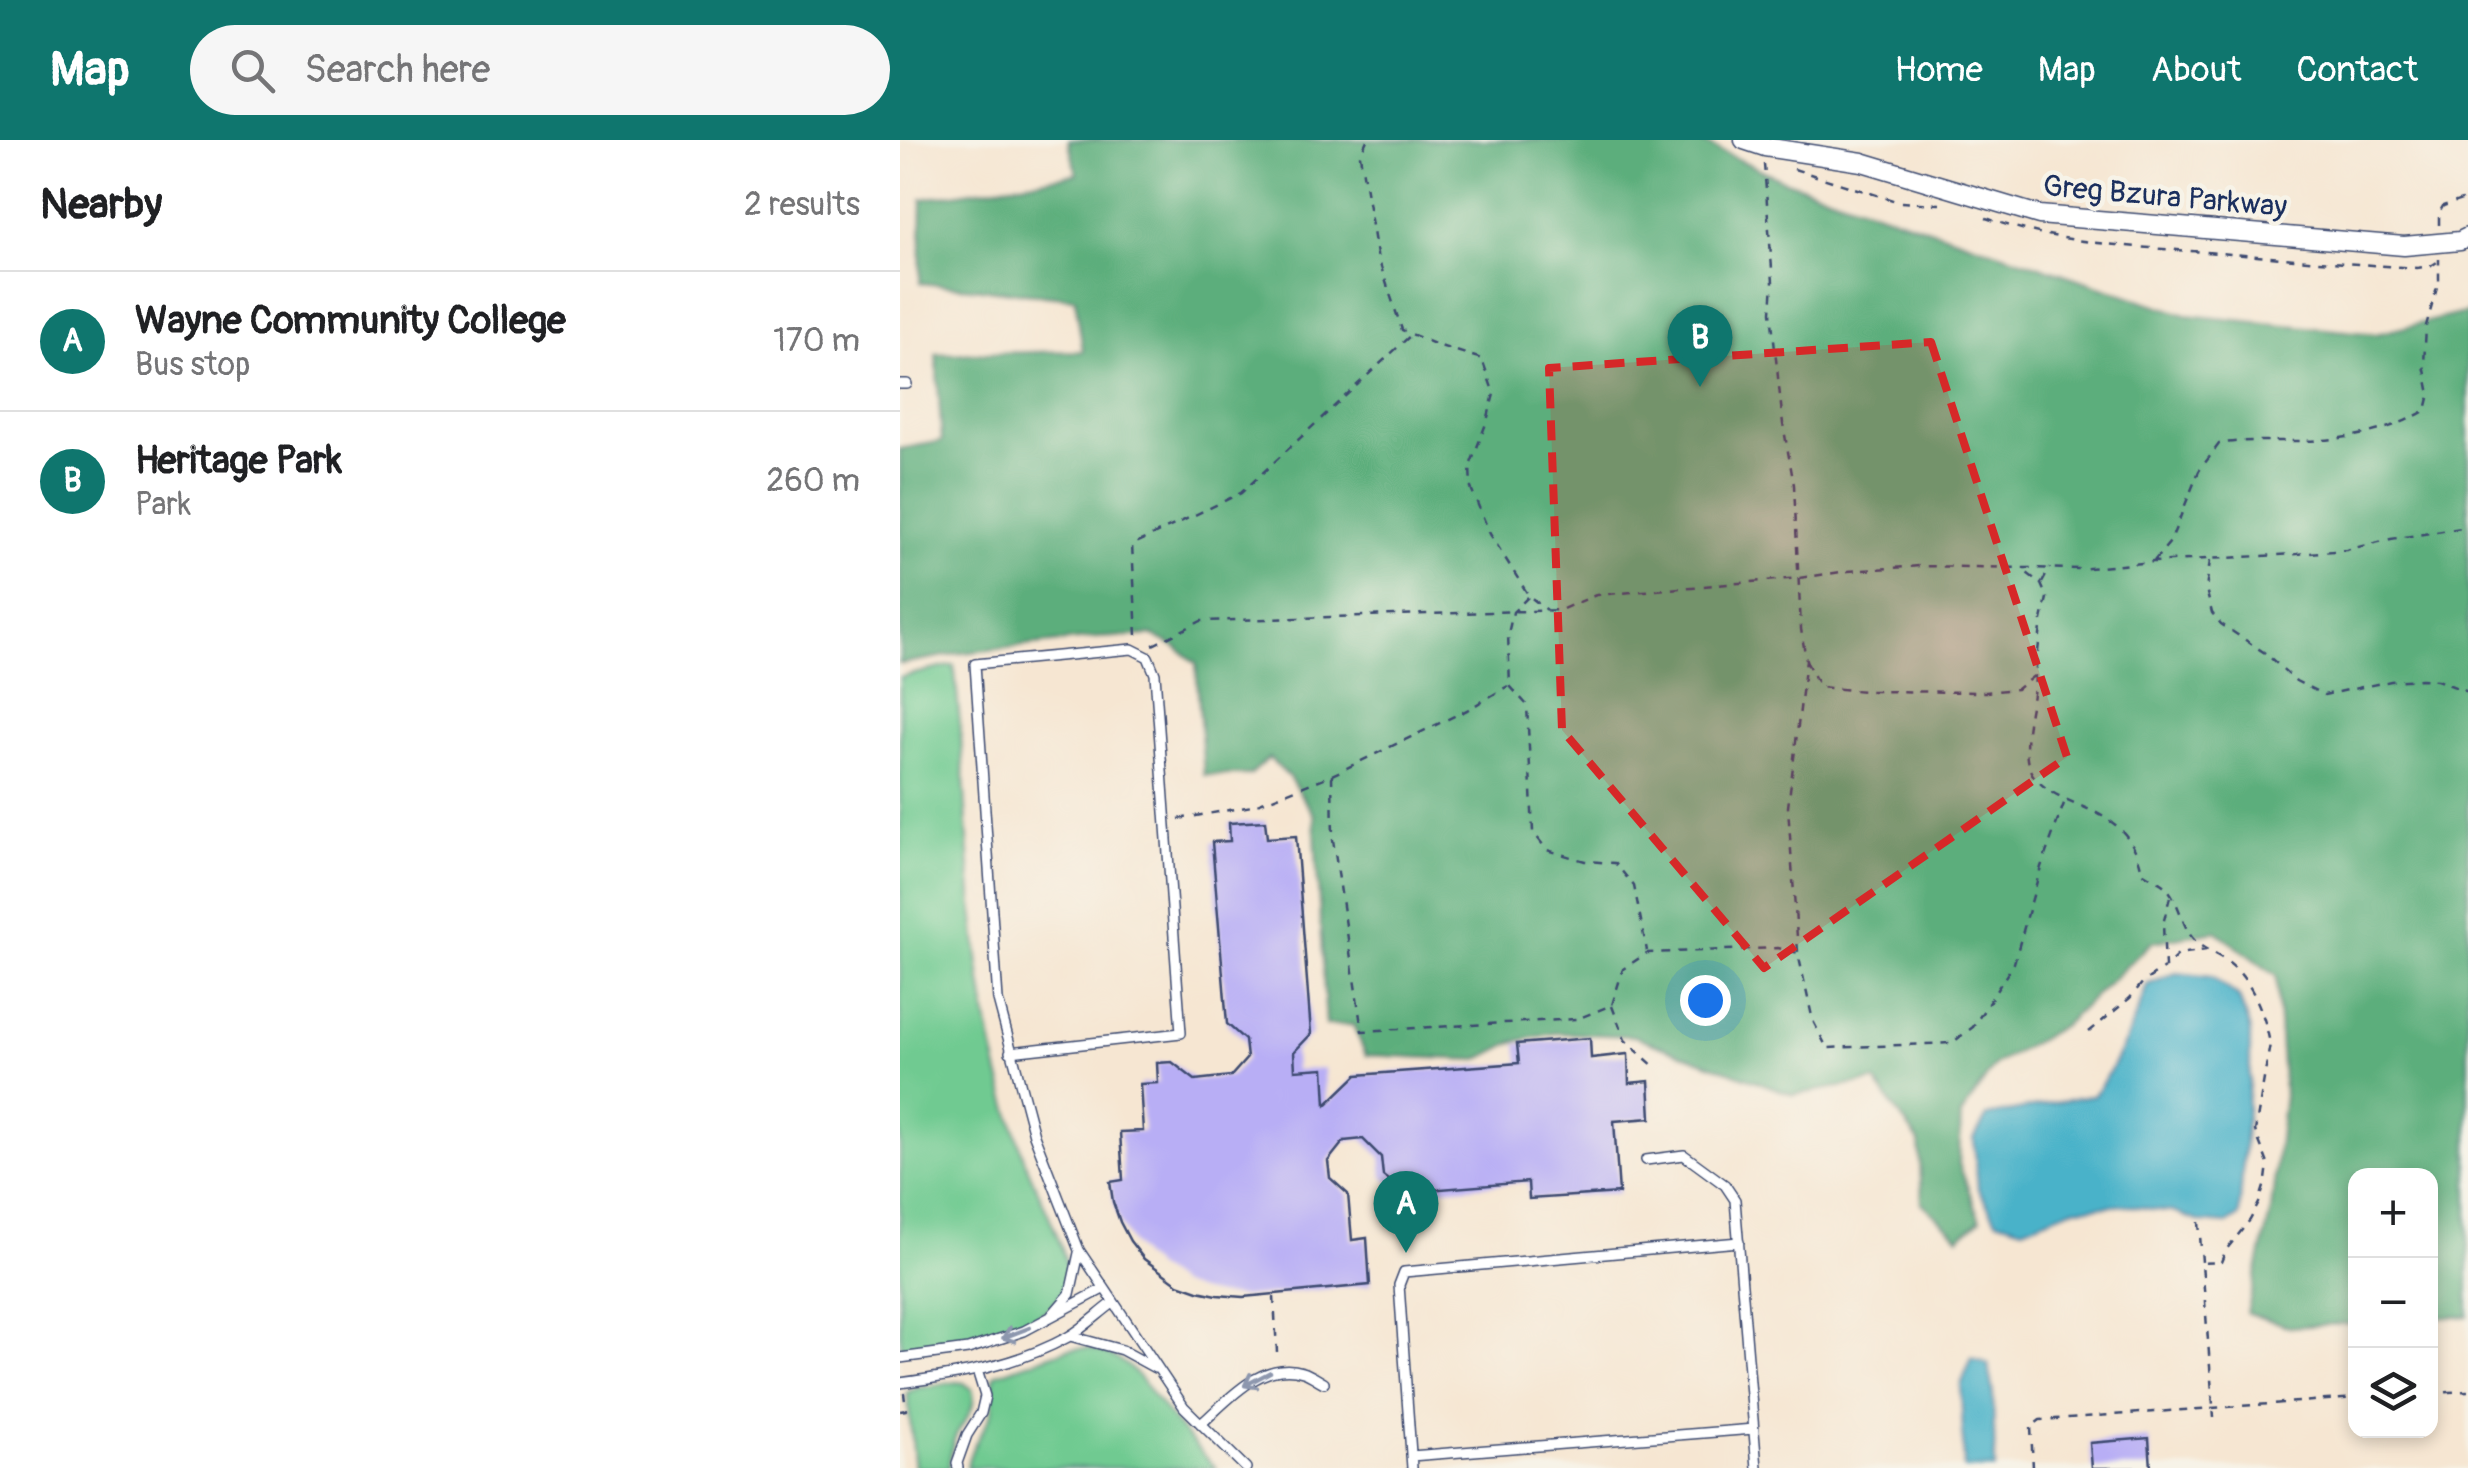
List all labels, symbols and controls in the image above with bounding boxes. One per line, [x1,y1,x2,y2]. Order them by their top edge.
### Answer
search box [190,25,890,115]
text: Map [50,40,130,100]
icon: search [225,43,280,98]
text: Search here [305,46,490,94]
text: Home [1895,48,1983,92]
text: Map [2038,48,2096,92]
text: About [2151,48,2241,92]
text: Contact [2296,48,2418,92]
street label: Greg Bzura Parkway [2041,167,2289,226]
text: Nearby [40,179,162,231]
text: 2 results [744,185,860,225]
text: Wayne Community College [135,297,566,345]
pin: B [1668,304,1732,387]
text: A [62,321,83,361]
text: 170 m [773,321,860,361]
text: Bus stop [135,345,250,385]
text: Heritage Park [135,437,342,485]
text: B [63,461,82,501]
text: 260 m [766,461,860,501]
text: Park [135,485,191,525]
your location [1680,975,1731,1026]
map controls [2348,1168,2438,1438]
button: + [2348,1168,2438,1258]
pin: A [1374,1170,1438,1253]
button: − [2348,1258,2438,1348]
one-way arrow [1001,1325,1032,1343]
button: layers [2348,1348,2438,1438]
one-way arrow [1243,1370,1273,1389]

